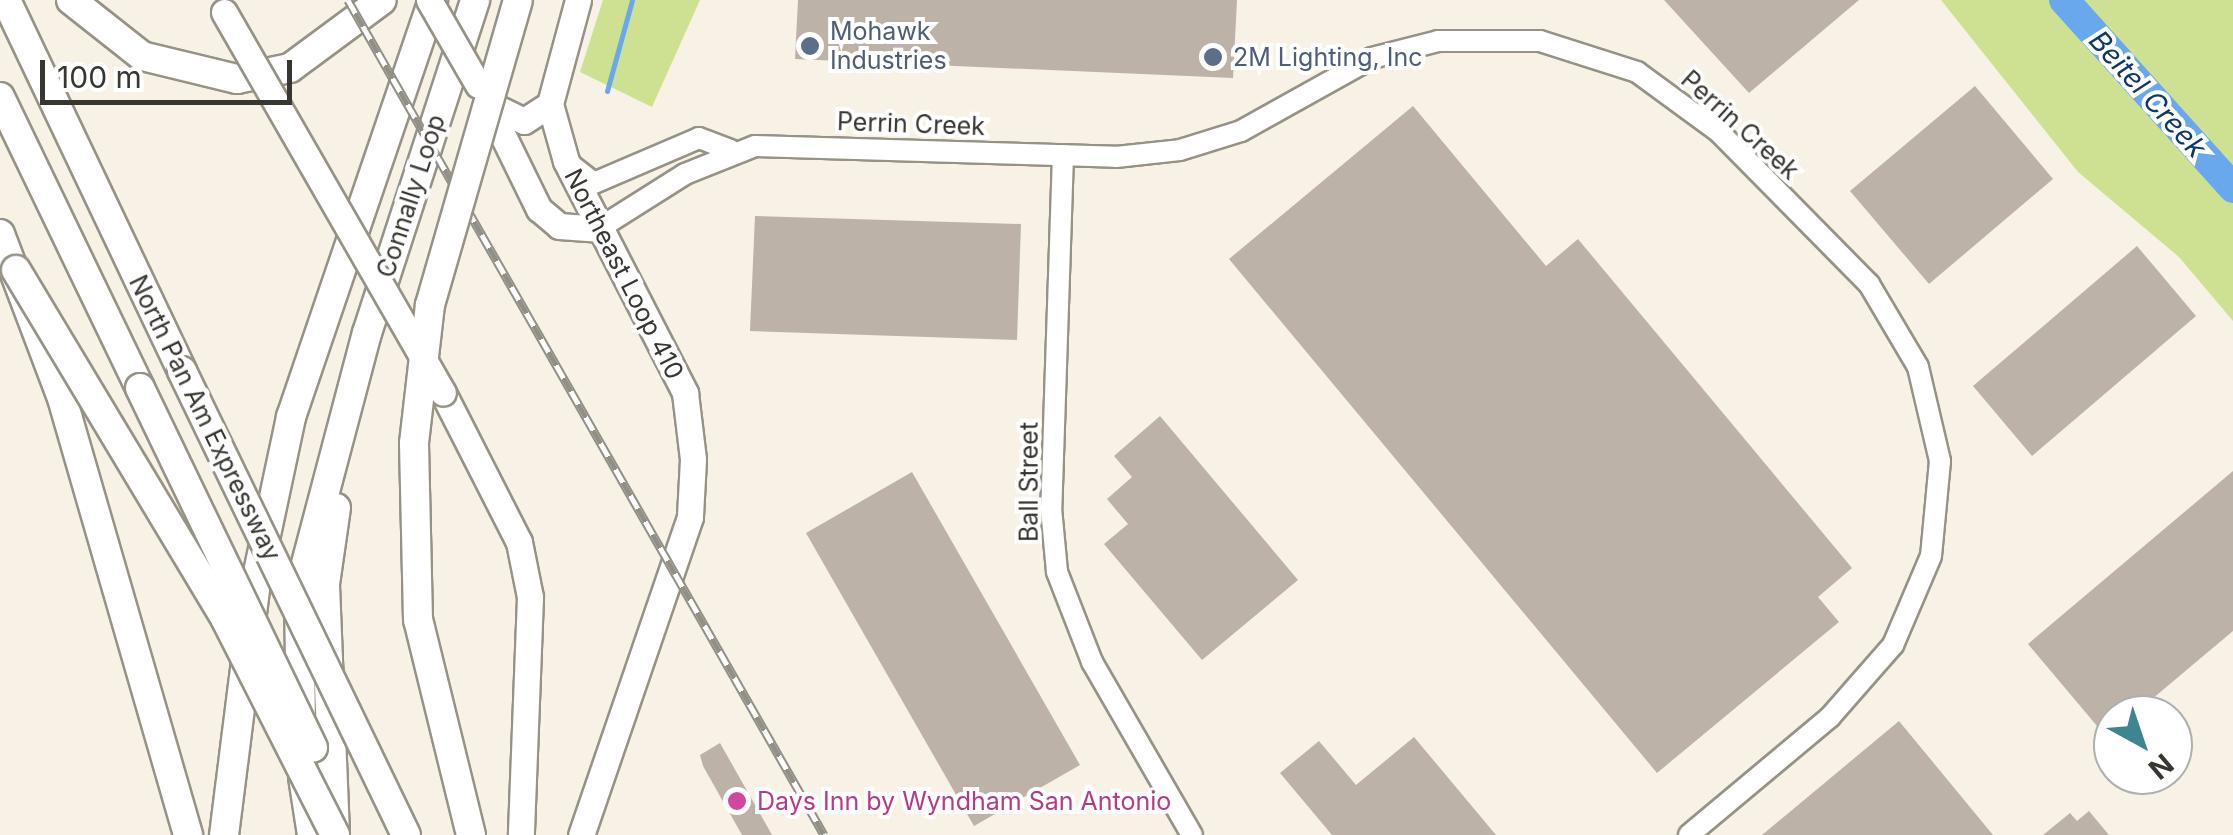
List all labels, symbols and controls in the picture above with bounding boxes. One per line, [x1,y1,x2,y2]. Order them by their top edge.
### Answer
place label: Mohawk Industries [830,17,947,76]
water label: Beitel Creek [2082,24,2214,164]
marker: Mohawk Industries [799,35,821,57]
scale bar [45,40,298,102]
place label: 2M Lighting, Inc [1233,42,1423,72]
marker: 2M Lighting, Inc [1202,46,1224,68]
text: 100 m [57,59,142,95]
street label: Perrin Creek [1675,64,1805,186]
street label: Perrin Creek [837,106,985,142]
street label: Connally Loop [371,111,451,281]
street label: Northeast Loop 410 [558,164,690,384]
street label: North Pan Am Expressway [123,270,287,566]
street label: Ball Street [1014,422,1044,542]
north arrow [2093,695,2193,795]
text: N [2142,747,2180,786]
place label: Days Inn by Wyndham San Antonio [757,786,1171,816]
marker: Days Inn by Wyndham San Antonio [726,790,748,812]

